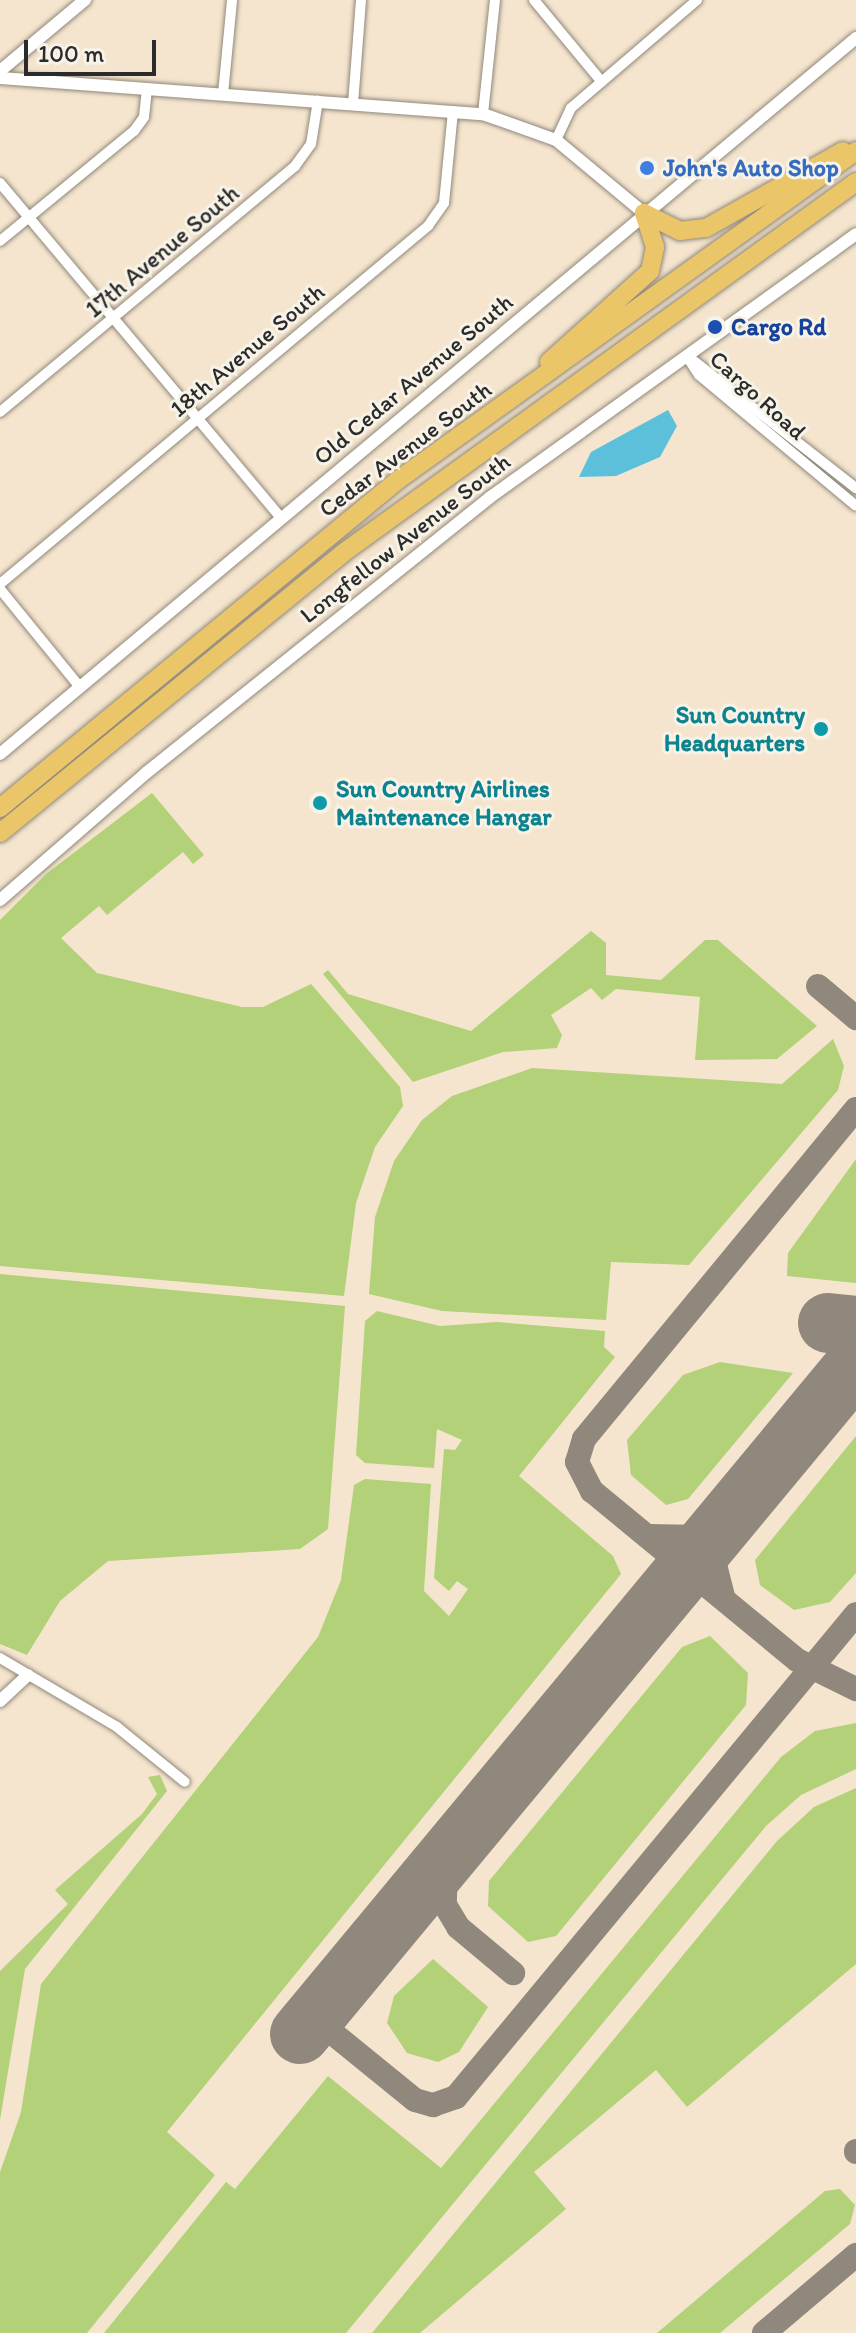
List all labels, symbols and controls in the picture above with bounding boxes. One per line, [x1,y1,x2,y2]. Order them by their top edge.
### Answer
scale bar [28,24,160,74]
text: 100 m [38,39,104,68]
place label: John's Auto Shop [663,154,838,182]
marker: John's Auto Shop [638,159,656,177]
street label: 17th Avenue South [80,179,244,323]
street label: 18th Avenue South [164,277,330,423]
street label: Old Cedar Avenue South [308,288,518,470]
place label: Cargo Rd [731,313,826,341]
marker: Cargo Rd [706,318,724,336]
street label: Cargo Road [704,345,812,445]
street label: Cedar Avenue South [314,375,496,523]
street label: Longfellow Avenue South [294,447,516,629]
place label: Sun Country Headquarters [664,701,805,757]
marker: Sun Country Headquarters [812,720,830,738]
place label: Sun Country Airlines Maintenance Hangar [336,775,551,831]
marker: Sun Country Airlines Maintenance Hangar [311,794,329,812]

